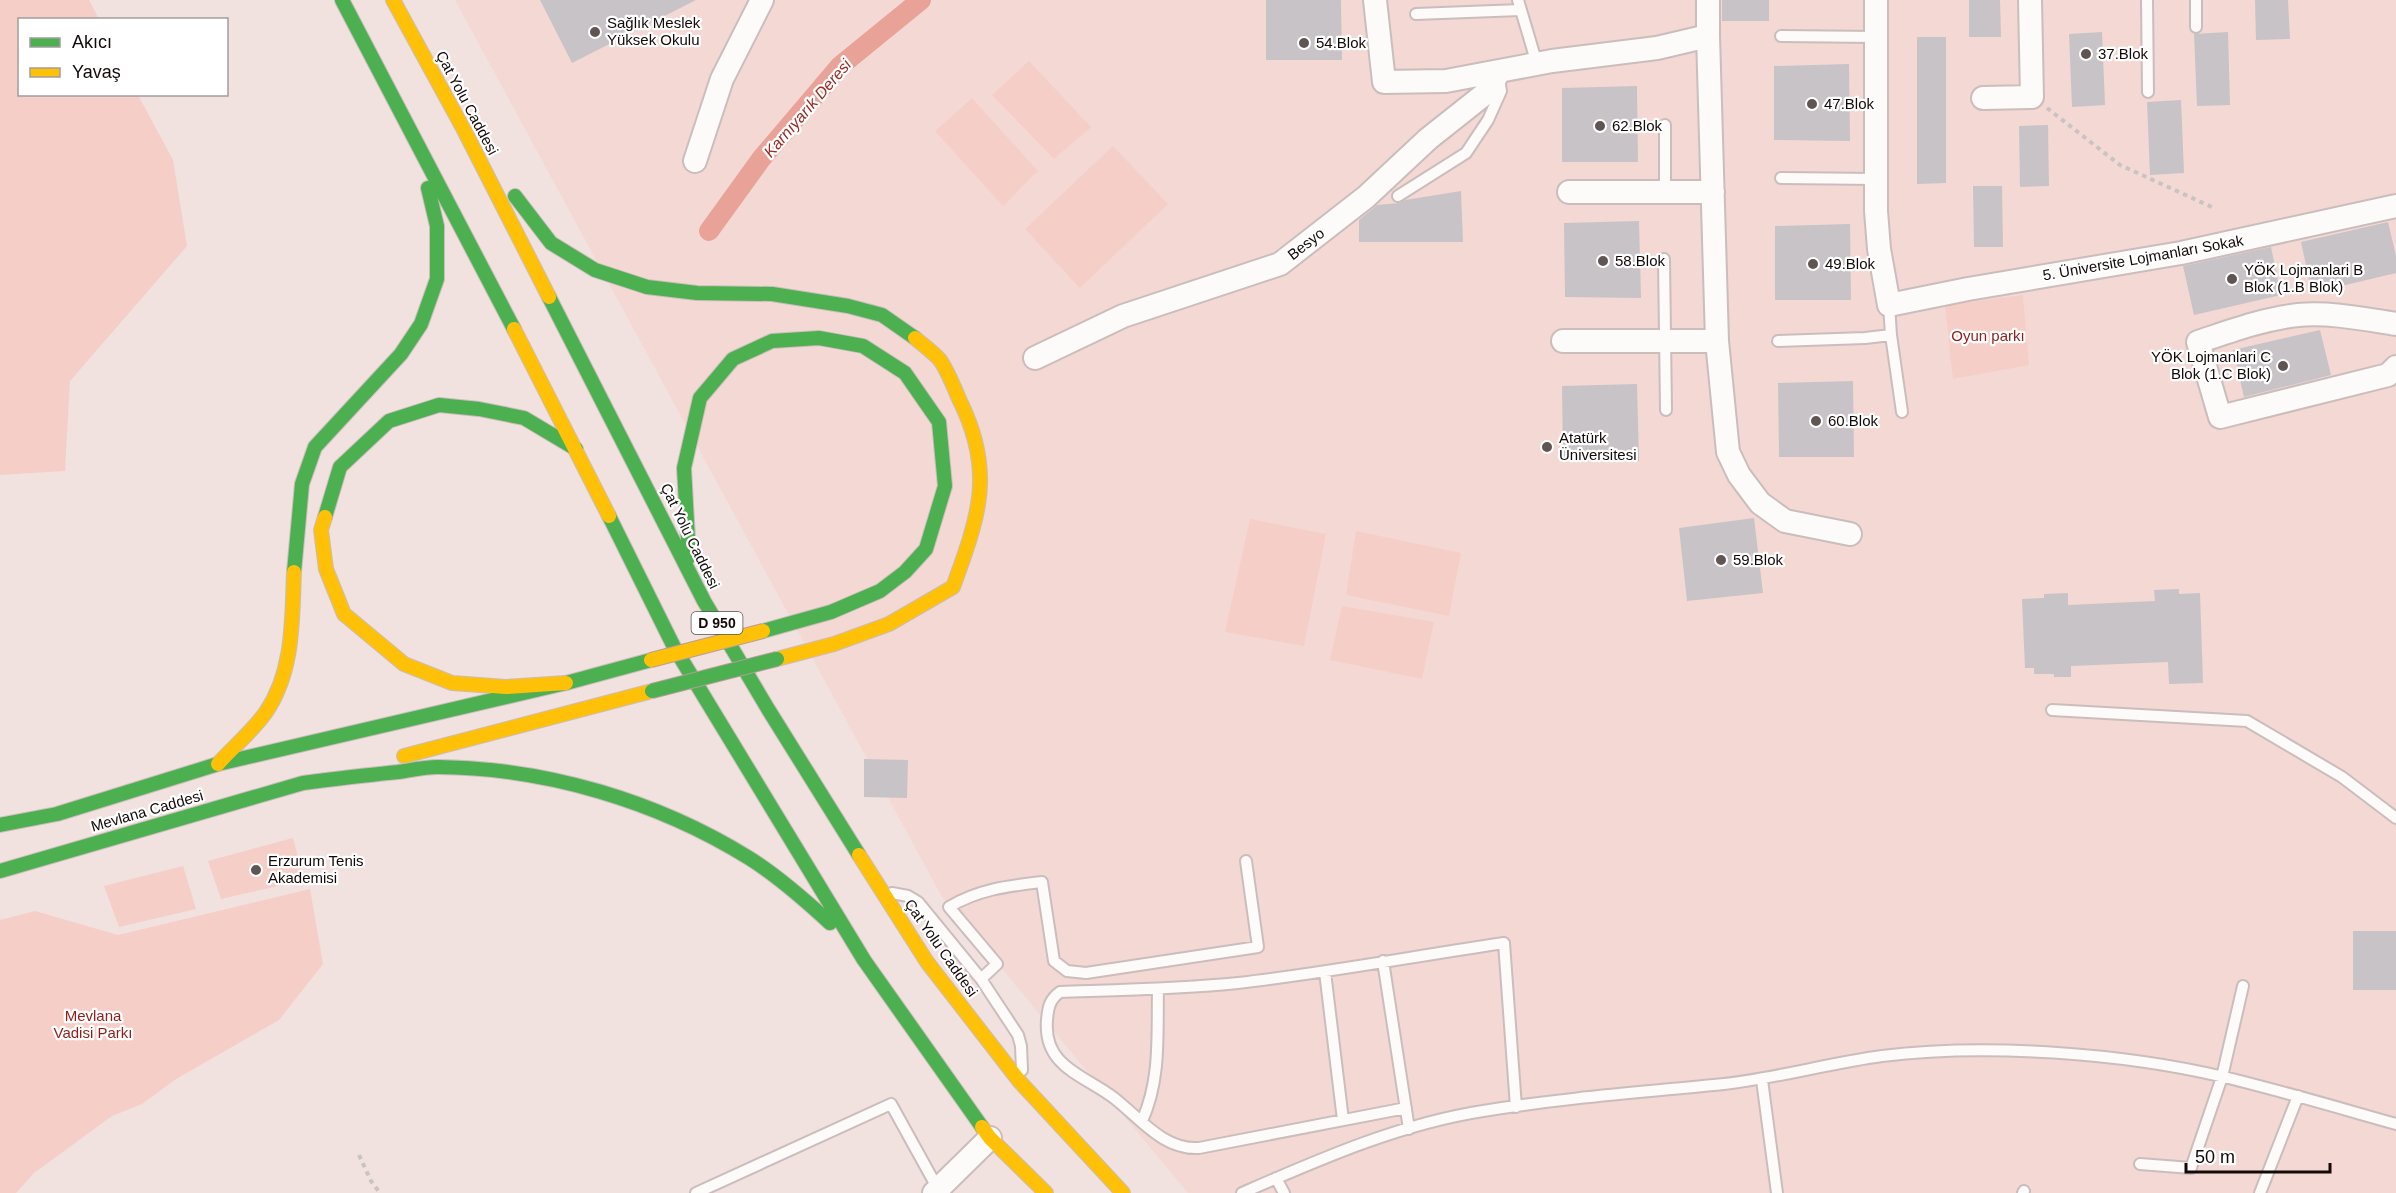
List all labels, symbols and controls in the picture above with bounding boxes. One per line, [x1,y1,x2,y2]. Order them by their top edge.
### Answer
place label: Sağlık Meslek Yüksek Okulu [607,14,701,48]
legend [18,18,228,96]
marker: Sağlık Meslek Yüksek Okulu [588,25,602,39]
text: Akıcı [72,32,112,52]
place label: 54.Blok [1316,34,1367,51]
marker: 54.Blok [1297,36,1311,50]
place label: 37.Blok [2098,45,2149,62]
marker: 37.Blok [2079,47,2093,61]
street label: Çat Yolu Caddesi [433,48,502,158]
water label: Karnıyarık Deresi [760,56,855,161]
text: Yavaş [72,62,121,82]
place label: 47.Blok [1824,95,1875,112]
marker: 47.Blok [1805,97,1819,111]
place label: 62.Blok [1612,117,1663,134]
marker: 62.Blok [1593,119,1607,133]
street label: Besyo [1284,224,1327,263]
street label: 5. Üniversite Lojmanları Sokak [2041,231,2245,284]
place label: 58.Blok [1615,252,1666,269]
marker: 58.Blok [1596,254,1610,268]
place label: 49.Blok [1825,255,1876,272]
marker: 49.Blok [1806,257,1820,271]
place label: YÖK Lojmanlari B Blok (1.B Blok) [2244,261,2363,295]
marker: YÖK Lojmanlari B Blok (1.B Blok) [2225,272,2239,286]
park label: Oyun parkı [1951,327,2025,344]
place label: YÖK Lojmanlari C Blok (1.C Blok) [2151,348,2271,382]
marker: YÖK Lojmanlari C Blok (1.C Blok) [2276,359,2290,373]
place label: 60.Blok [1828,412,1879,429]
marker: 60.Blok [1809,414,1823,428]
place label: Atatürk Üniversitesi [1559,429,1637,463]
marker: Atatürk Üniversitesi [1540,440,1554,454]
street label: Çat Yolu Caddesi [658,480,723,591]
place label: 59.Blok [1733,551,1784,568]
marker: 59.Blok [1714,553,1728,567]
road number: D 950 [692,612,742,634]
street label: Mevlana Caddesi [89,786,205,835]
place label: Erzurum Tenis Akademisi [268,852,364,886]
marker: Erzurum Tenis Akademisi [249,863,263,877]
street label: Çat Yolu Caddesi [901,896,981,1000]
park label: Mevlana Vadisi Parkı [54,1007,132,1041]
scale bar [2186,1136,2330,1174]
text: 50 m [2195,1147,2235,1167]

